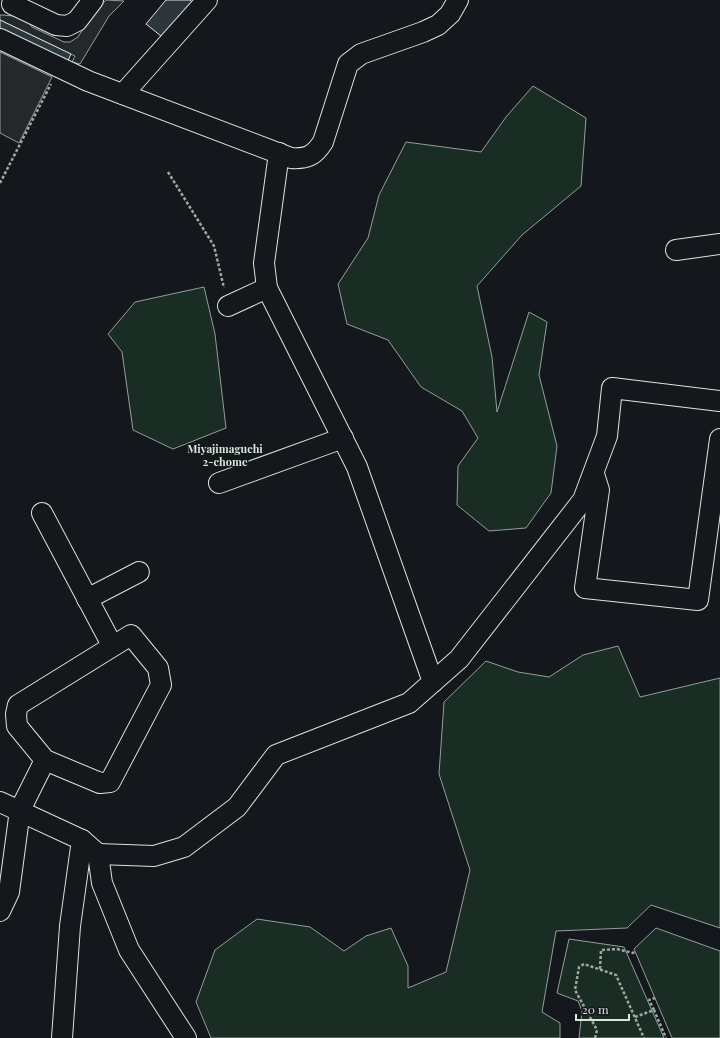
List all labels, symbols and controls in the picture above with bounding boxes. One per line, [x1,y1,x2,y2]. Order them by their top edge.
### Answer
district label: Miyajimaguchi 2-chome [187,441,263,469]
scale bar [576,996,629,1022]
text: 20 m [582,1001,609,1017]

